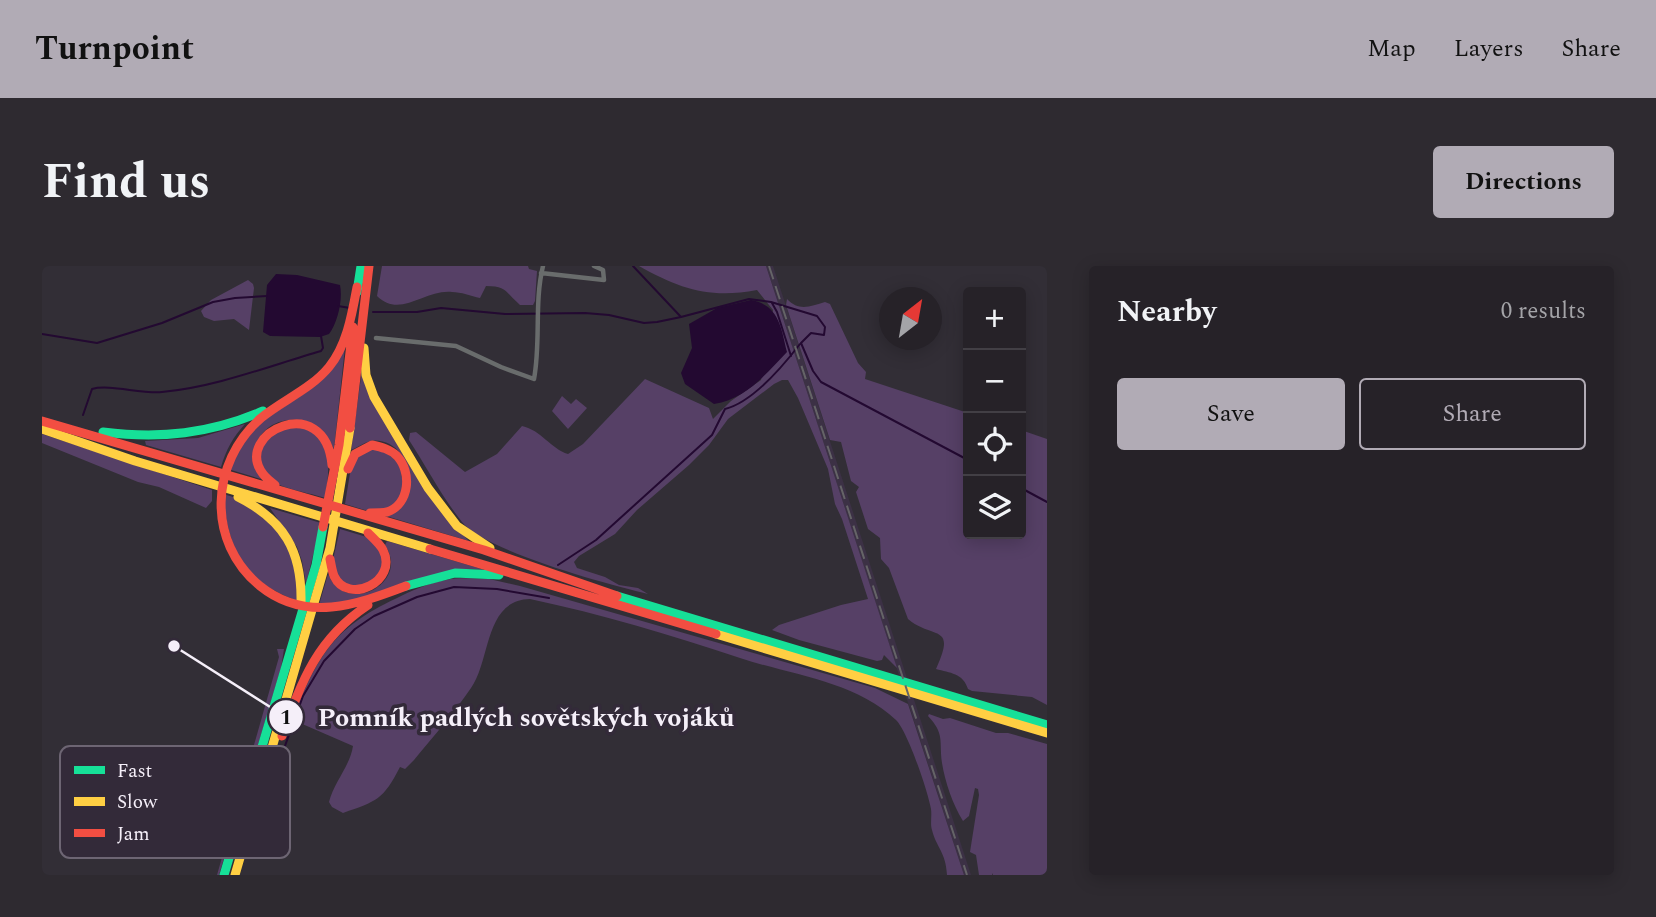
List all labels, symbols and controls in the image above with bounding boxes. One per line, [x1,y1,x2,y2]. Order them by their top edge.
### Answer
text: Turnpoint [35,24,194,74]
text: Map [1367,31,1416,67]
text: Layers [1454,31,1524,67]
text: Share [1562,31,1621,67]
text: Find us [42,145,210,220]
button: Directions [1433,146,1614,218]
north arrow [879,287,942,350]
map controls [963,287,1026,539]
button: + [963,287,1026,350]
text: Nearby [1117,289,1216,335]
text: 0 results [1501,294,1586,329]
button: − [963,350,1026,413]
button: Save [1117,378,1345,450]
button: Share [1359,378,1586,450]
button: locate [963,413,1026,476]
button: layers [963,476,1026,539]
callout: Pomník padlých sovětských vojáků [268,694,748,741]
text: Pomník padlých sovětských vojáků [318,698,734,738]
text: 1 [280,702,292,734]
legend [60,746,290,858]
text: Fast [117,757,153,786]
text: Slow [117,788,158,817]
text: Jam [117,820,149,849]

